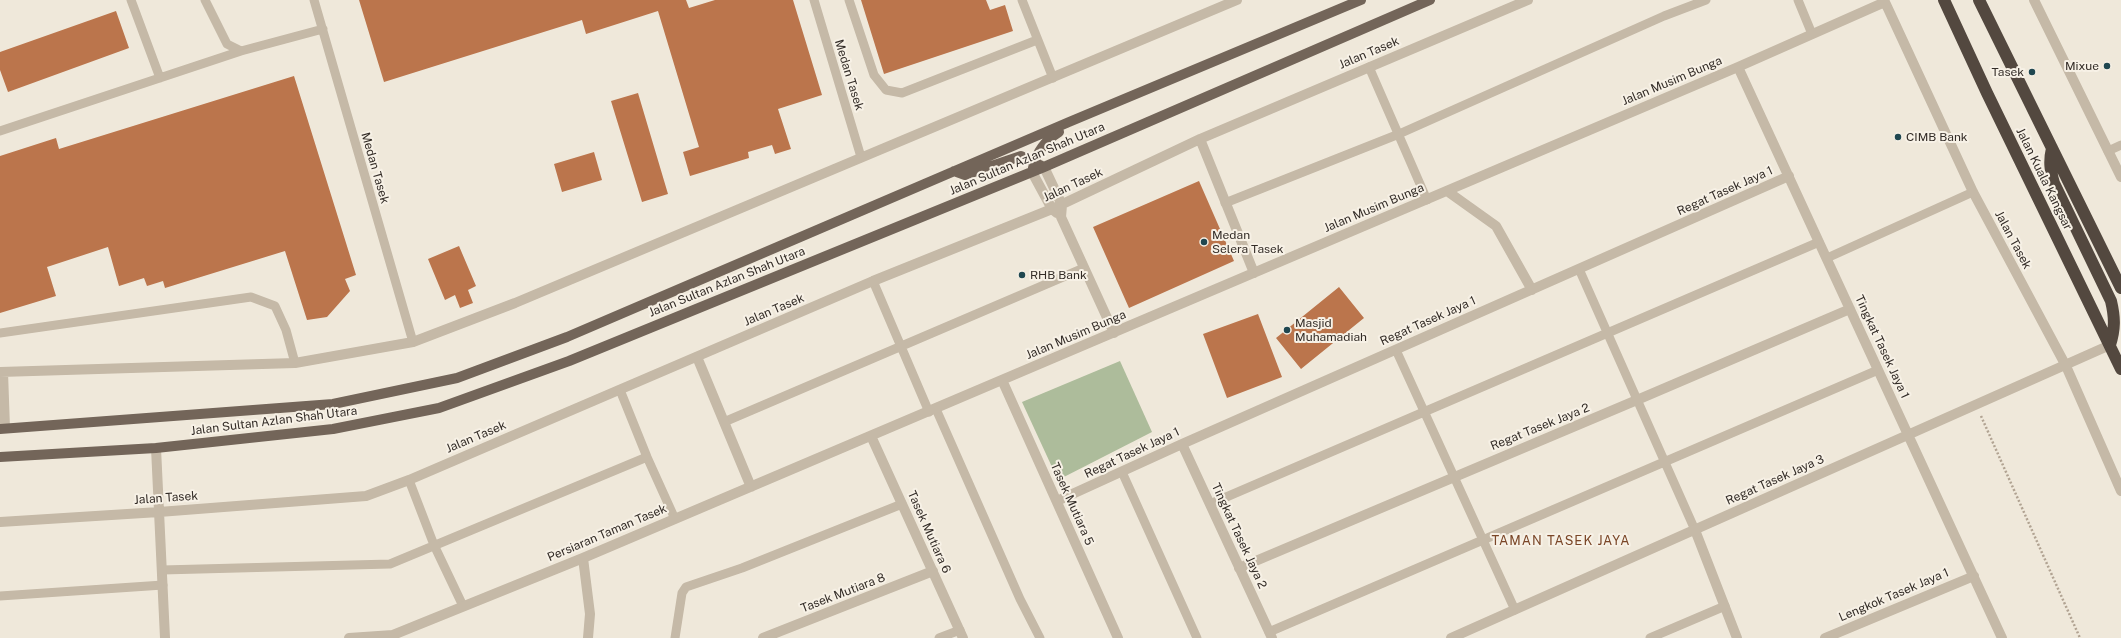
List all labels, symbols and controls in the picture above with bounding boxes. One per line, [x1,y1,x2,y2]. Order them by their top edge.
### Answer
street label: Jalan Tasek [1337,34,1401,72]
street label: Medan Tasek [831,38,867,112]
street label: Jalan Musim Bunga [1620,53,1724,109]
place label: Mixue [2065,59,2099,73]
marker: Mixue [2102,61,2112,71]
place label: Tasek [1991,65,2024,79]
marker: Tasek [2027,67,2037,77]
street label: Jalan Sultan Azlan Shah Utara [947,120,1107,198]
street label: Jalan Kuala Kangsar [2013,125,2075,233]
place label: CIMB Bank [1906,130,1968,144]
street label: Medan Tasek [358,131,392,205]
marker: CIMB Bank [1893,132,1903,142]
street label: Regat Tasek Jaya 1 [1675,163,1775,219]
street label: Jalan Tasek [1041,165,1105,205]
street label: Jalan Musim Bunga [1322,180,1426,236]
street label: Jalan Tasek [1992,208,2034,272]
place label: Medan Selera Tasek [1212,228,1284,256]
marker: Medan Selera Tasek [1199,237,1209,247]
street label: Jalan Sultan Azlan Shah Utara [647,244,807,320]
place label: RHB Bank [1030,268,1087,282]
marker: RHB Bank [1017,270,1027,280]
street label: Jalan Tasek [742,291,806,329]
street label: Regat Tasek Jaya 1 [1378,293,1478,349]
street label: Tingkat Tasek Jaya 1 [1852,293,1912,401]
street label: Jalan Musim Bunga [1024,307,1128,363]
place label: Masjid Muhamadiah [1295,316,1367,344]
marker: Masjid Muhamadiah [1282,325,1292,335]
street label: Regat Tasek Jaya 2 [1488,401,1592,453]
street label: Jalan Sultan Azlan Shah Utara [190,404,358,438]
street label: Jalan Tasek [444,418,508,456]
street label: Regat Tasek Jaya 1 [1082,425,1182,481]
street label: Regat Tasek Jaya 3 [1724,452,1826,508]
street label: Tasek Mutiara 5 [1047,460,1097,548]
street label: Tingkat Tasek Jaya 2 [1208,481,1270,591]
street label: Tasek Mutiara 6 [904,488,954,576]
street label: Jalan Tasek [134,489,198,507]
street label: Persiaran Taman Tasek [545,501,669,565]
district label: TAMAN TASEK JAYA [1492,533,1630,549]
street label: Lengkok Tasek Jaya 1 [1837,565,1951,625]
street label: Tasek Mutiara 8 [799,570,887,616]

